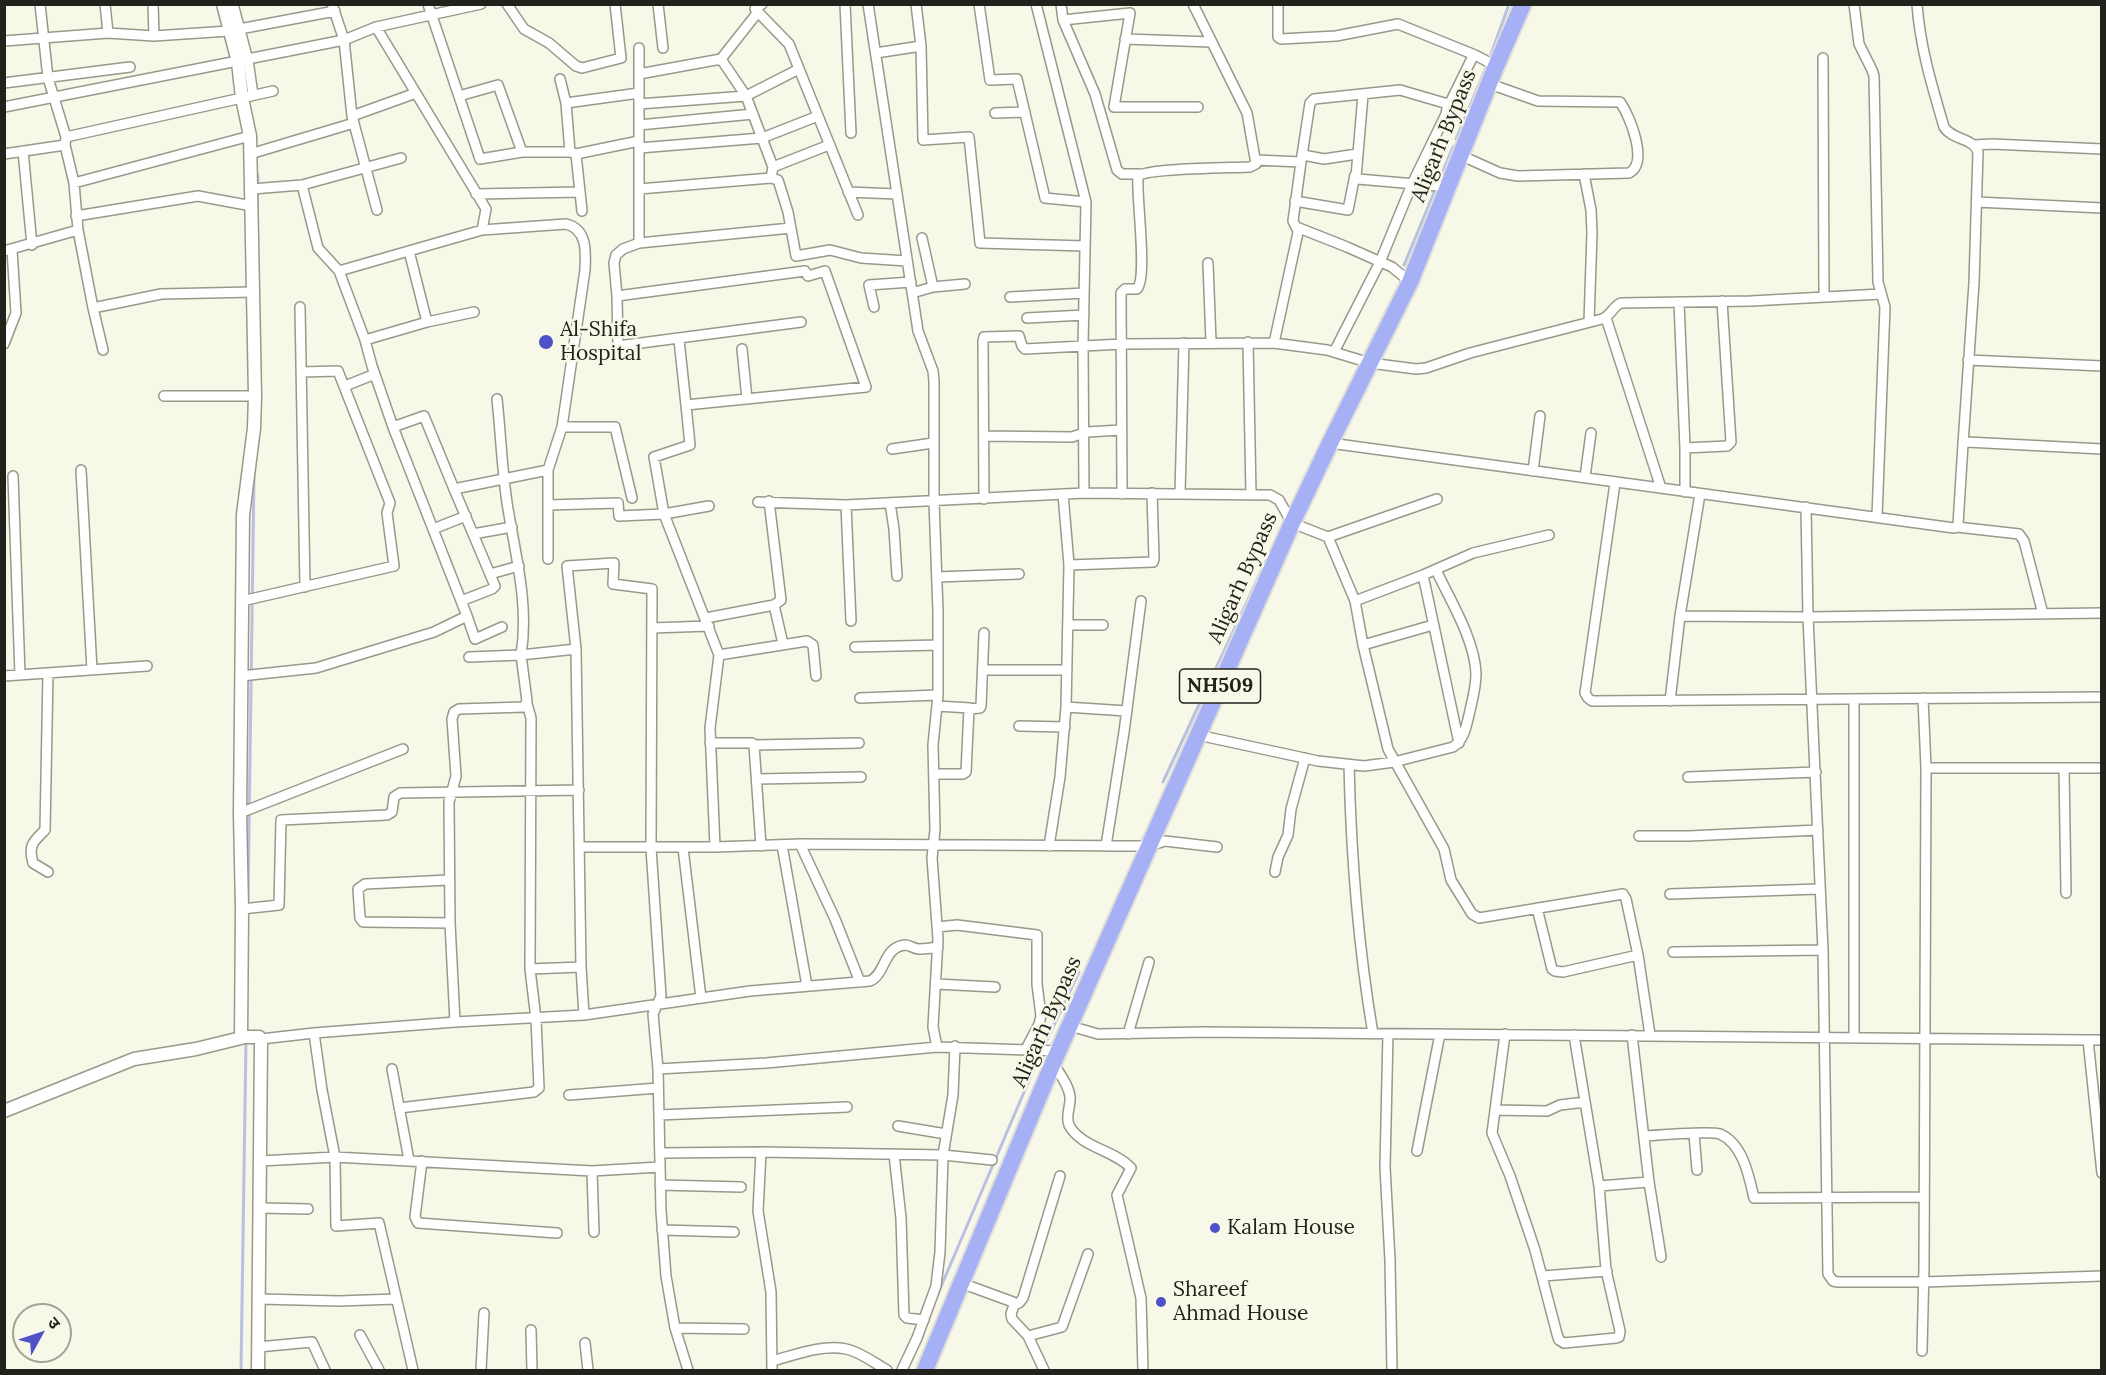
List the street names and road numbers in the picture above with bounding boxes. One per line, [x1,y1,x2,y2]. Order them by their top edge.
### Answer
street label: Aligarh Bypass [1406,66,1482,206]
street label: Aligarh Bypass [1203,508,1283,648]
road number: NH509 [1180,669,1260,703]
street label: Aligarh Bypass [1007,952,1087,1092]

